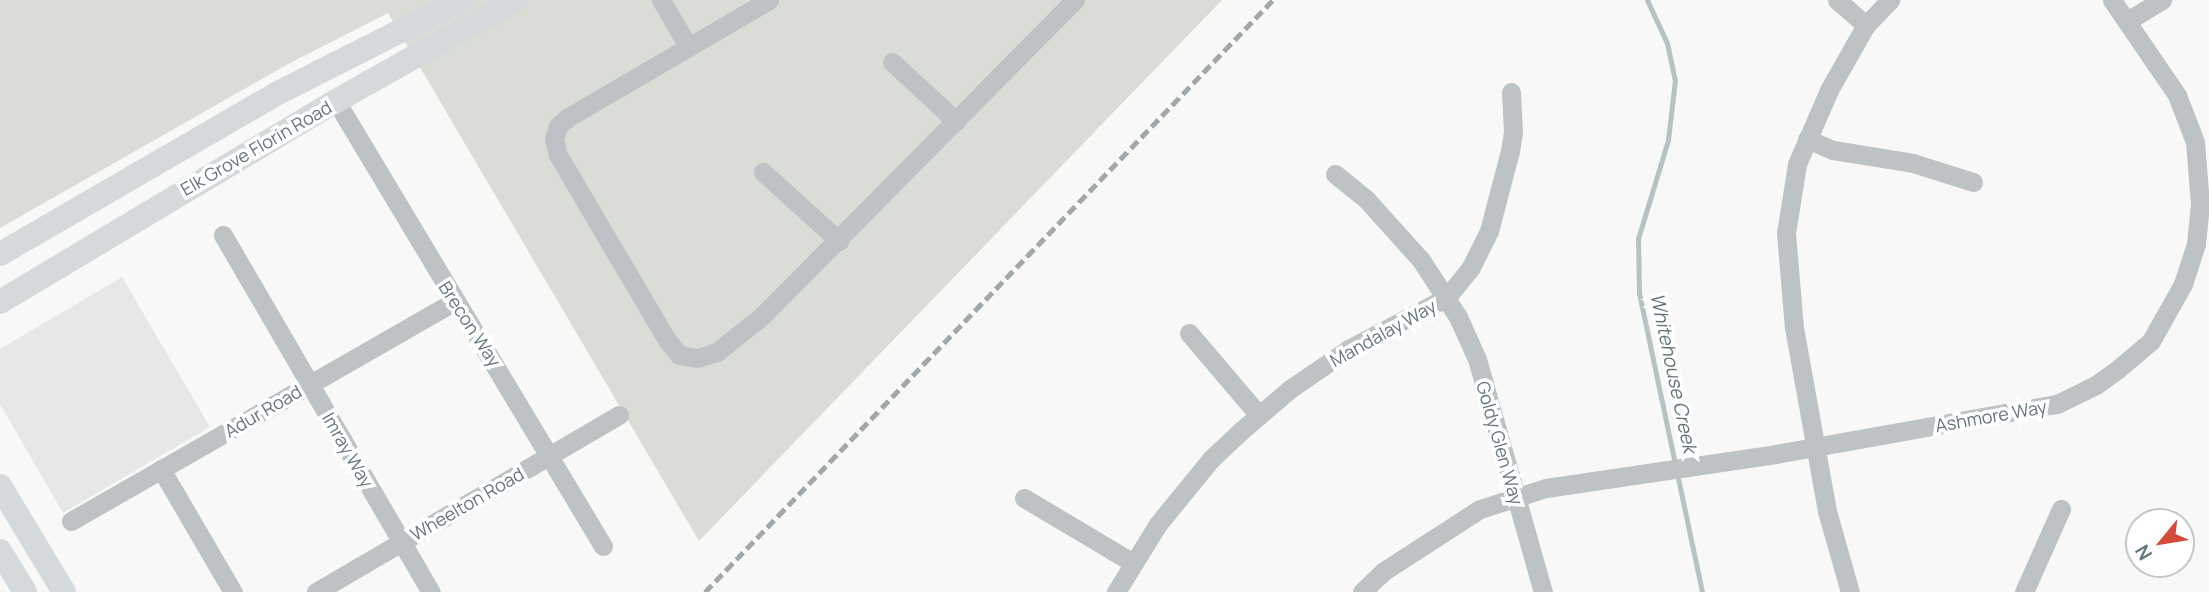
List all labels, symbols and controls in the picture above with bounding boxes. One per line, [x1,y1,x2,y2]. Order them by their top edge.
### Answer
street label: Elk Grove Florin Road [177,96,335,200]
street label: Brecon Way [434,277,506,371]
water label: Whitehouse Creek [1645,291,1701,455]
street label: Mandalay Way [1326,295,1440,371]
street label: Goldy Glen Way [1472,379,1528,507]
street label: Adur Road [221,380,305,442]
street label: Ashmore Way [1934,396,2048,436]
street label: Imray Way [318,409,378,491]
street label: Wheelton Road [407,463,527,545]
north arrow [2125,508,2195,578]
text: N [2129,540,2158,565]

